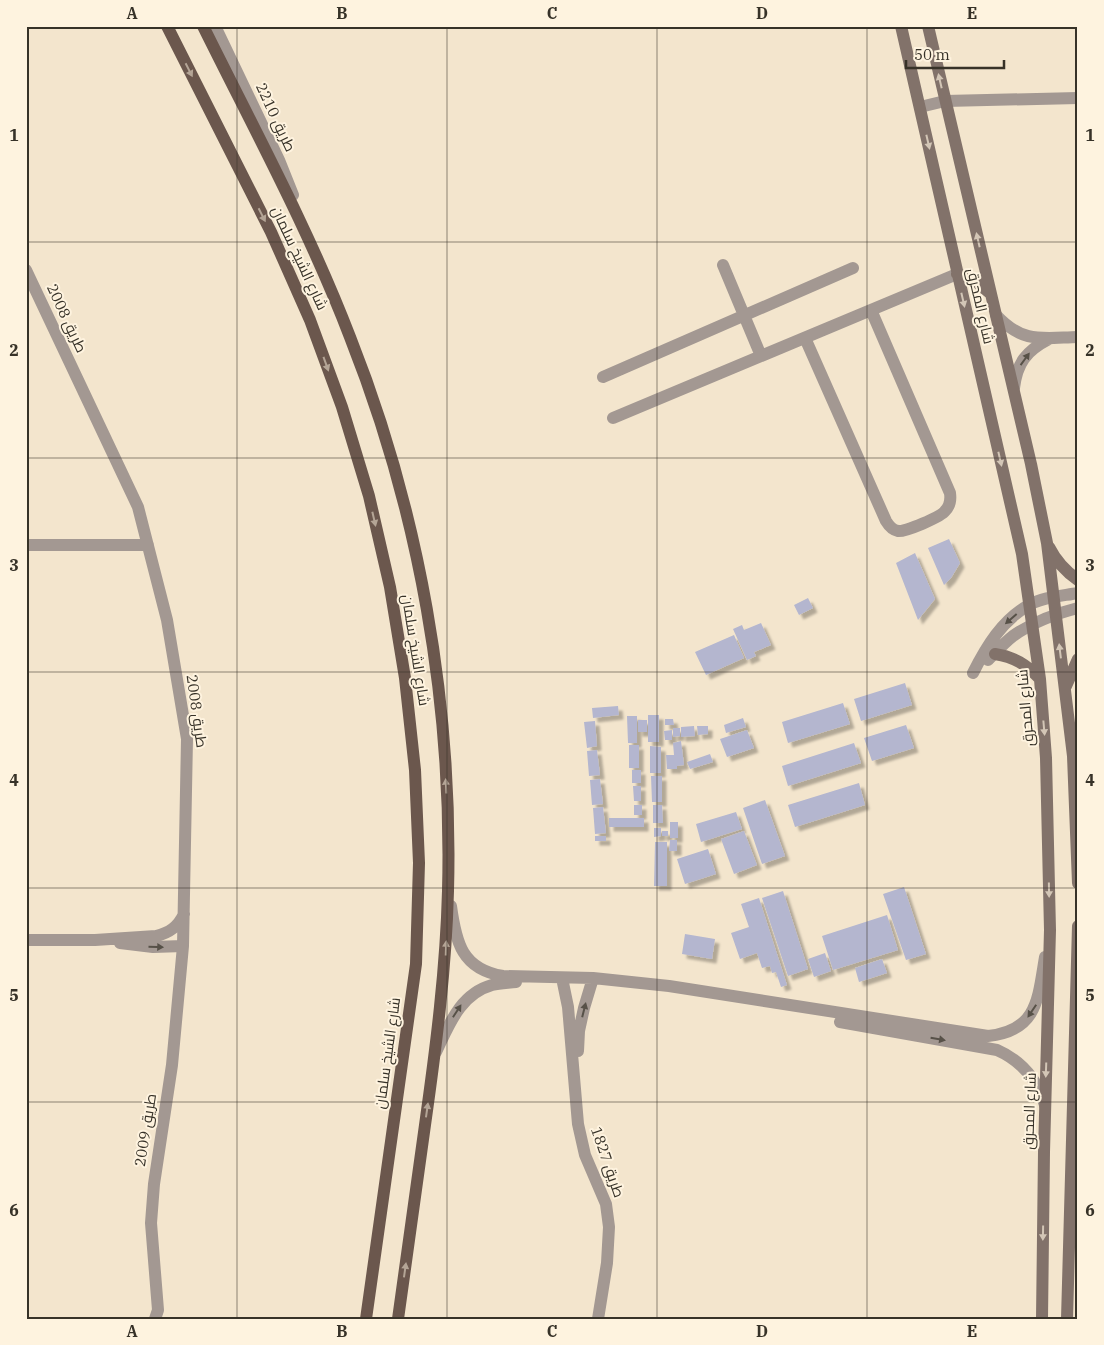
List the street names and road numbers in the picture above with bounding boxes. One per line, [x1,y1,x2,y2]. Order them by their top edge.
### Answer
street label: طريق 2210 [251,80,300,155]
street label: شارع الشيخ سلمان [266,203,332,314]
street label: شارع المحرق [961,266,999,346]
street label: طريق 2008 [42,281,91,356]
street label: شارع الشيخ سلمان [396,593,434,707]
street label: شارع المحرق [1012,668,1040,747]
street label: طريق 2008 [181,673,212,749]
street label: شارع الشيخ سلمان [370,996,406,1110]
street label: شارع المحرق [1018,1072,1042,1150]
street label: طريق 2009 [130,1092,161,1168]
street label: طريق 1827 [586,1124,629,1200]

